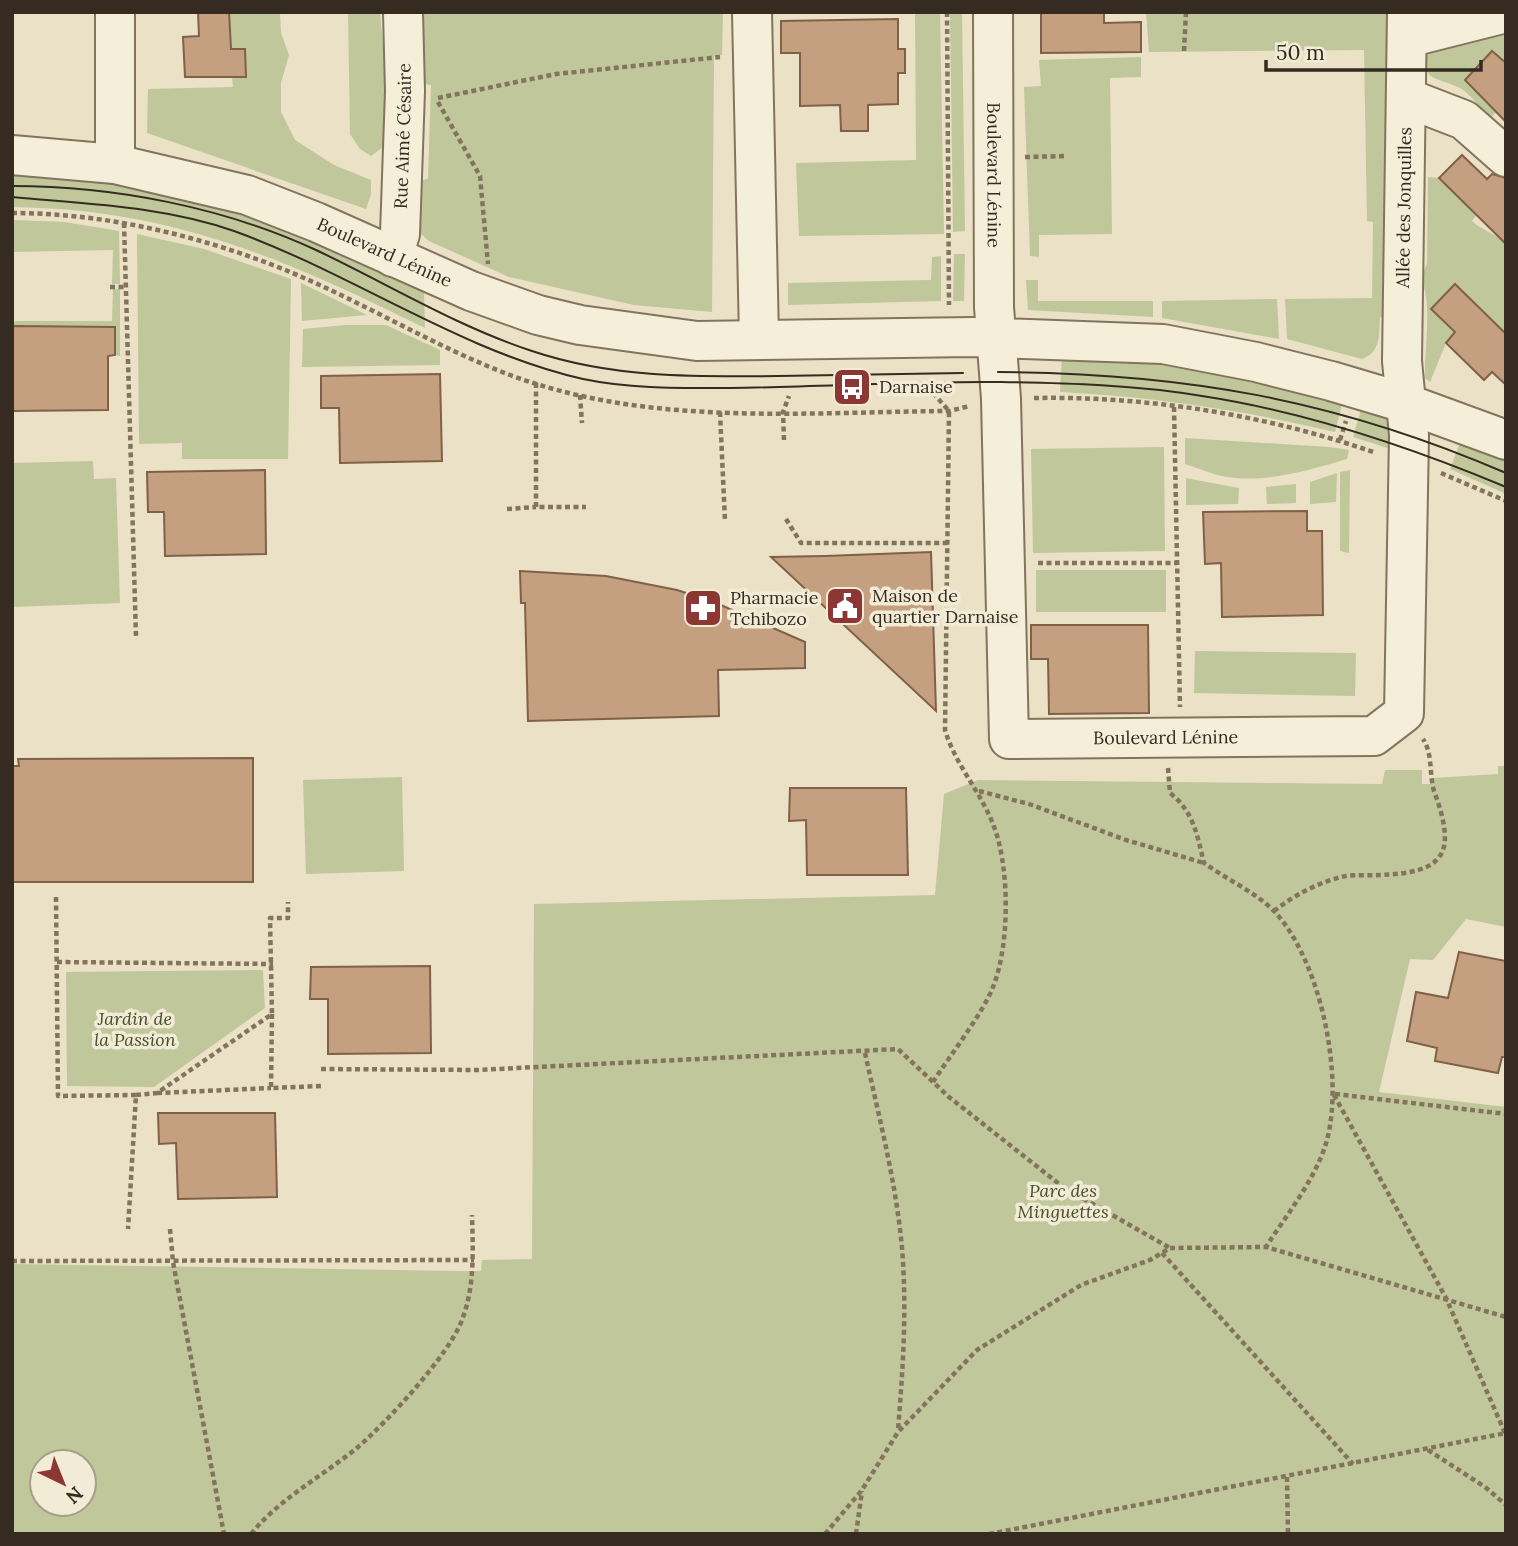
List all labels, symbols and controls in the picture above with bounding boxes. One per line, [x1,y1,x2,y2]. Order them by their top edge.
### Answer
scale bar [1266,28,1481,72]
text: 50 m [1276,39,1325,66]
street label: Rue Aimé Césaire [389,63,416,209]
street label: Boulevard Lénine [982,102,1006,248]
street label: Allée des Jonquilles [1391,127,1416,289]
street label: Boulevard Lénine [314,212,456,292]
bus stop icon: Darnaise [831,366,873,408]
place label: Darnaise [879,375,953,398]
place label: Maison de quartier Darnaise [872,584,1019,628]
public building icon: Maison de quartier Darnaise [824,585,866,627]
place label: Pharmacie Tchibozo [730,586,819,630]
pharmacy icon: Pharmacie Tchibozo [682,587,724,629]
street label: Boulevard Lénine [1093,725,1239,749]
park label: Jardin de la Passion [94,1007,176,1051]
park label: Parc des Minguettes [1017,1179,1109,1223]
north arrow [28,1448,98,1518]
text: N [61,1482,88,1509]

